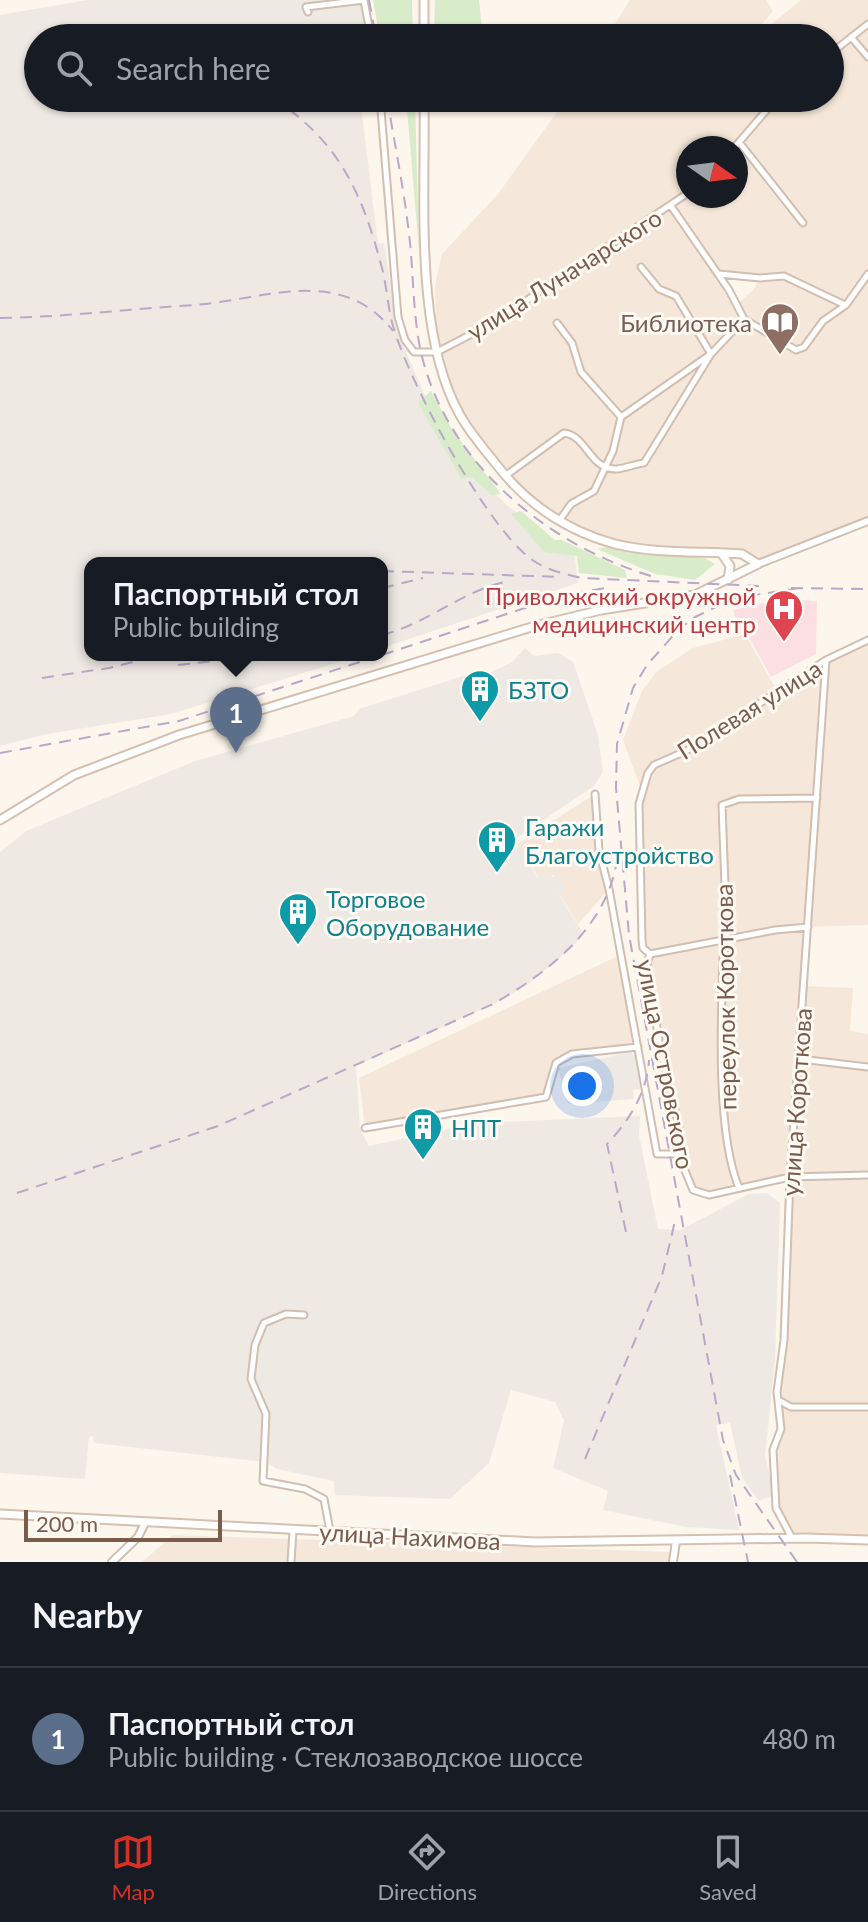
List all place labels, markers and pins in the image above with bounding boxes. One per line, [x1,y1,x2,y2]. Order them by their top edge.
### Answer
library icon: Библиотека [759,301,801,356]
place label: Библиотека [620,308,752,337]
place label: Приволжский окружной медицинский центр [485,581,756,638]
hospital icon: Приволжский окружной медицинский центр [763,588,805,643]
building icon: БЗТО [459,668,501,723]
place label: БЗТО [508,675,569,704]
pin: 1 [210,687,262,753]
place label: Гаражи Благоустройство [525,812,714,869]
building icon: Гаражи Благоустройство [476,819,518,874]
place label: Торговое Оборудование [326,884,489,941]
building icon: Торговое Оборудование [277,891,319,946]
building icon: НПТ [402,1106,444,1161]
place label: НПТ [451,1113,501,1142]

